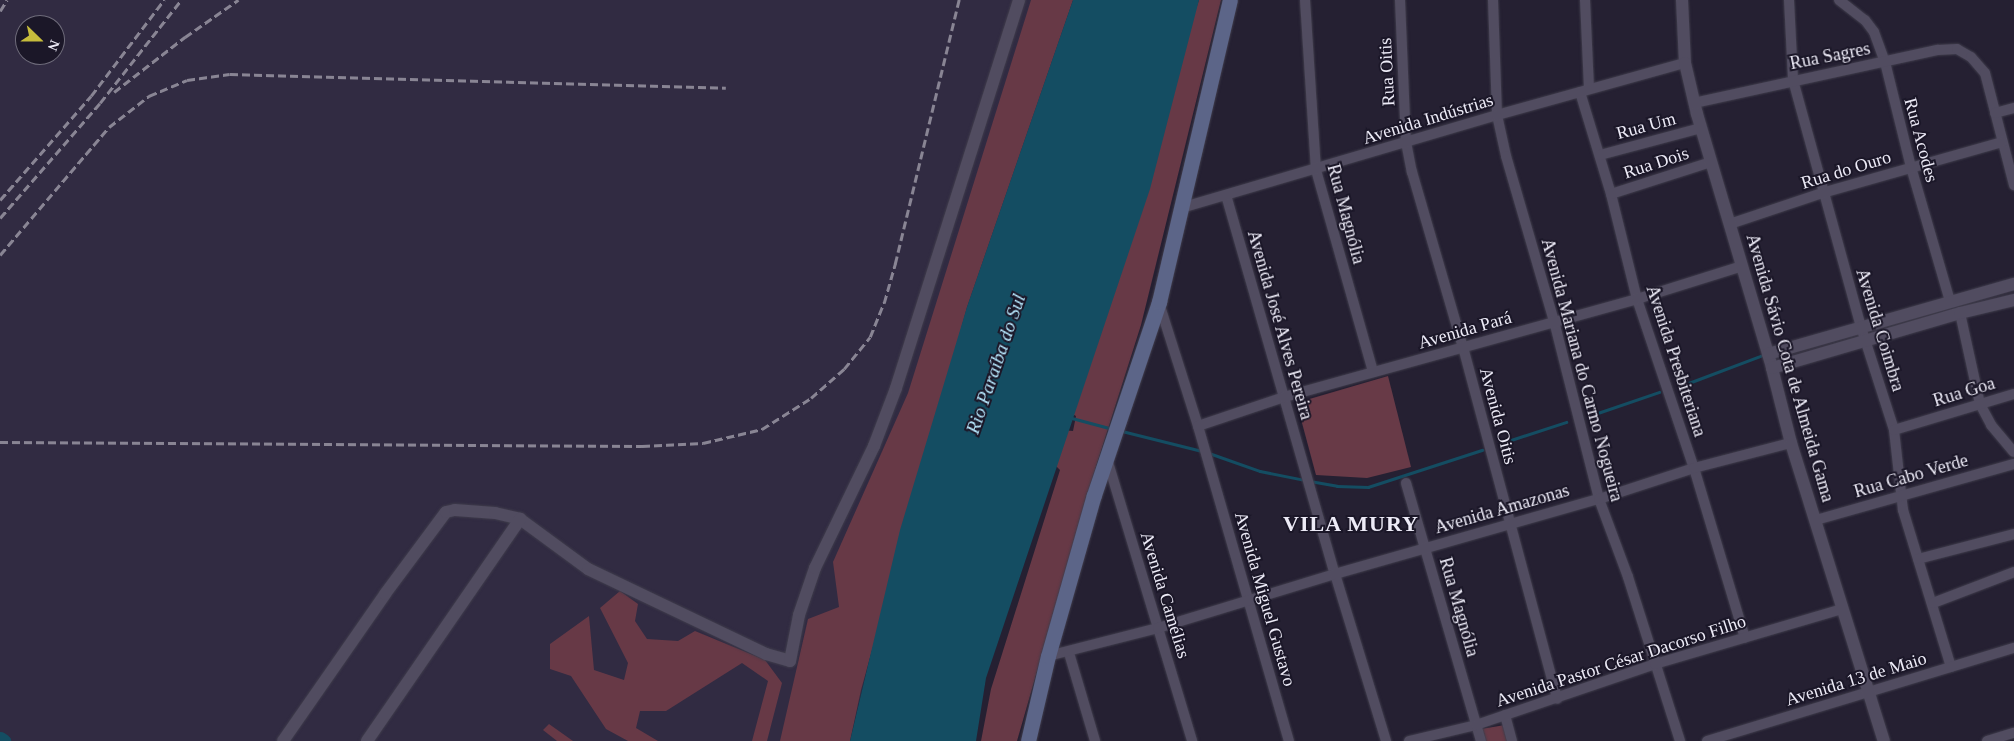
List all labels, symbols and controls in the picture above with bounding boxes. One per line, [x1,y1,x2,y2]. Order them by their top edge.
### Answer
north arrow [15,15,65,65]
street label: Rua Oitis [1374,37,1400,107]
text: N [45,38,62,53]
street label: Rua Sagres [1788,38,1872,74]
street label: Avenida Indústrias [1360,89,1496,149]
street label: Rua Acodes [1899,95,1943,185]
street label: Rua Um [1614,108,1678,144]
street label: Rua Dois [1621,142,1691,184]
street label: Rua do Ouro [1798,146,1894,194]
street label: Rua Magnólia [1322,162,1370,266]
street label: Avenida José Alves Pereira [1242,227,1318,423]
street label: Avenida Sávio Cota de Almeida Gama [1741,231,1839,505]
street label: Avenida Mariana do Carmo Nogueira [1536,236,1628,504]
street label: Avenida Coimbra [1851,266,1909,394]
street label: Avenida Presbiteriana [1641,282,1711,440]
water label: Rio Paraíba do Sul [961,291,1031,437]
street label: Avenida Pará [1416,306,1514,354]
street label: Avenida Oitis [1475,365,1521,467]
street label: Rua Goa [1930,372,1998,412]
street label: Rua Cabo Verde [1851,449,1971,503]
street label: Avenida Amazonas [1432,479,1572,539]
street label: Avenida Miguel Gustavo [1230,509,1300,689]
district label: VILA MURY [1281,511,1421,537]
street label: Avenida Camélias [1136,529,1194,661]
street label: Rua Magnólia [1434,555,1484,659]
street label: Avenida Pastor César Dacorso Filho [1493,610,1749,712]
street label: Avenida 13 de Maio [1783,647,1929,711]

